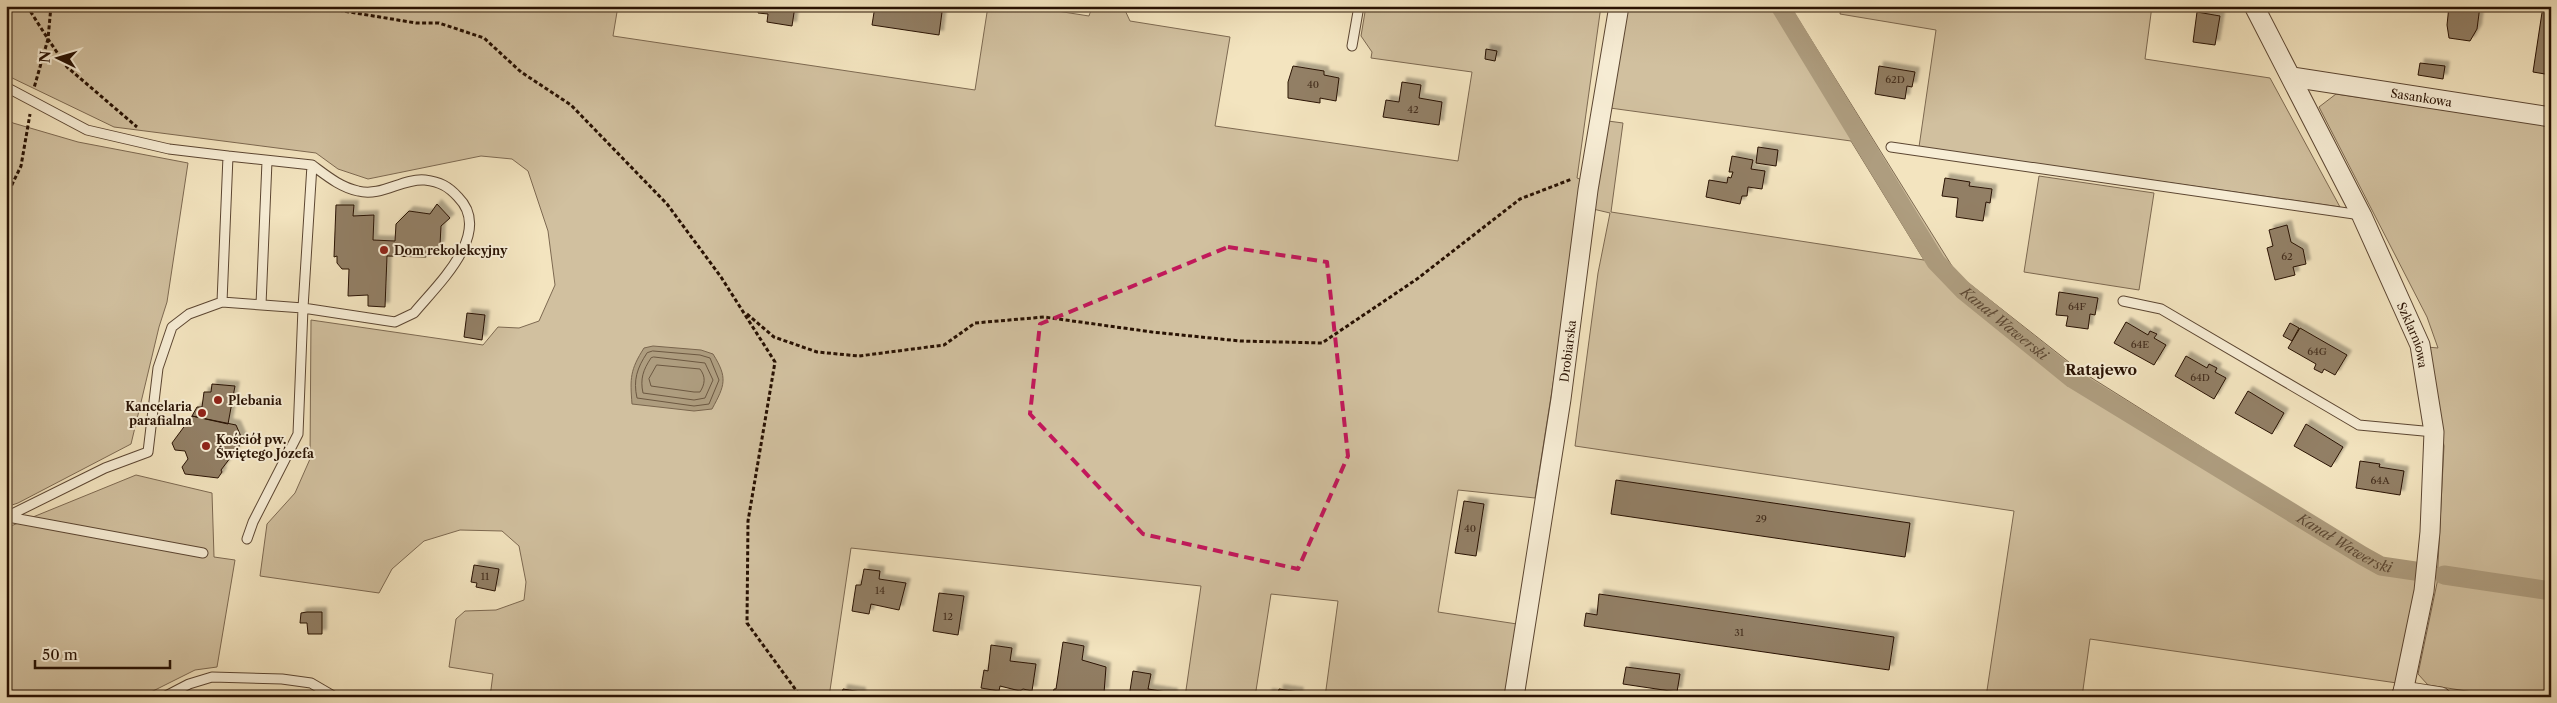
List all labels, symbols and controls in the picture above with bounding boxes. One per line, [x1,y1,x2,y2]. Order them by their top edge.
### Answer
north arrow [32,32,82,82]
text: N [36,50,55,64]
house number: 62D [1885,73,1905,86]
house number: 40 [1307,78,1319,91]
street label: Sasankowa [2390,85,2454,109]
house number: 42 [1407,103,1419,116]
place label: Dom rekolekcyjny [394,243,508,258]
marker: Dom rekolekcyjny [378,244,390,256]
house number: 62 [2281,250,2293,263]
water label: Kanał Wawerski [1956,282,2053,365]
house number: 64F [2068,300,2087,313]
street label: Szklarniowa [2394,300,2431,370]
street label: Drobiarska [1556,318,1579,383]
house number: 64E [2131,338,2149,351]
house number: 64G [2307,345,2327,358]
district label: Ratajewo [2065,360,2137,379]
house number: 64D [2190,371,2210,384]
place label: Plebania [228,393,283,408]
marker: Plebania [212,394,224,406]
place label: Kancelaria parafialna [125,399,193,428]
marker: Kancelaria parafialna [196,407,208,419]
place label: Kościół pw. Świętego Józefa [216,432,315,461]
marker: Kościół pw. Świętego Józefa [200,440,212,452]
house number: 64A [2370,474,2390,487]
water label: Kanał Wawerski [2293,509,2395,577]
house number: 29 [1755,512,1767,525]
house number: 40 [1464,522,1476,535]
house number: 11 [481,570,490,583]
house number: 14 [875,584,885,597]
house number: 12 [943,610,953,623]
house number: 31 [1734,626,1745,639]
scale bar [35,638,170,670]
text: 50 m [42,645,78,664]

